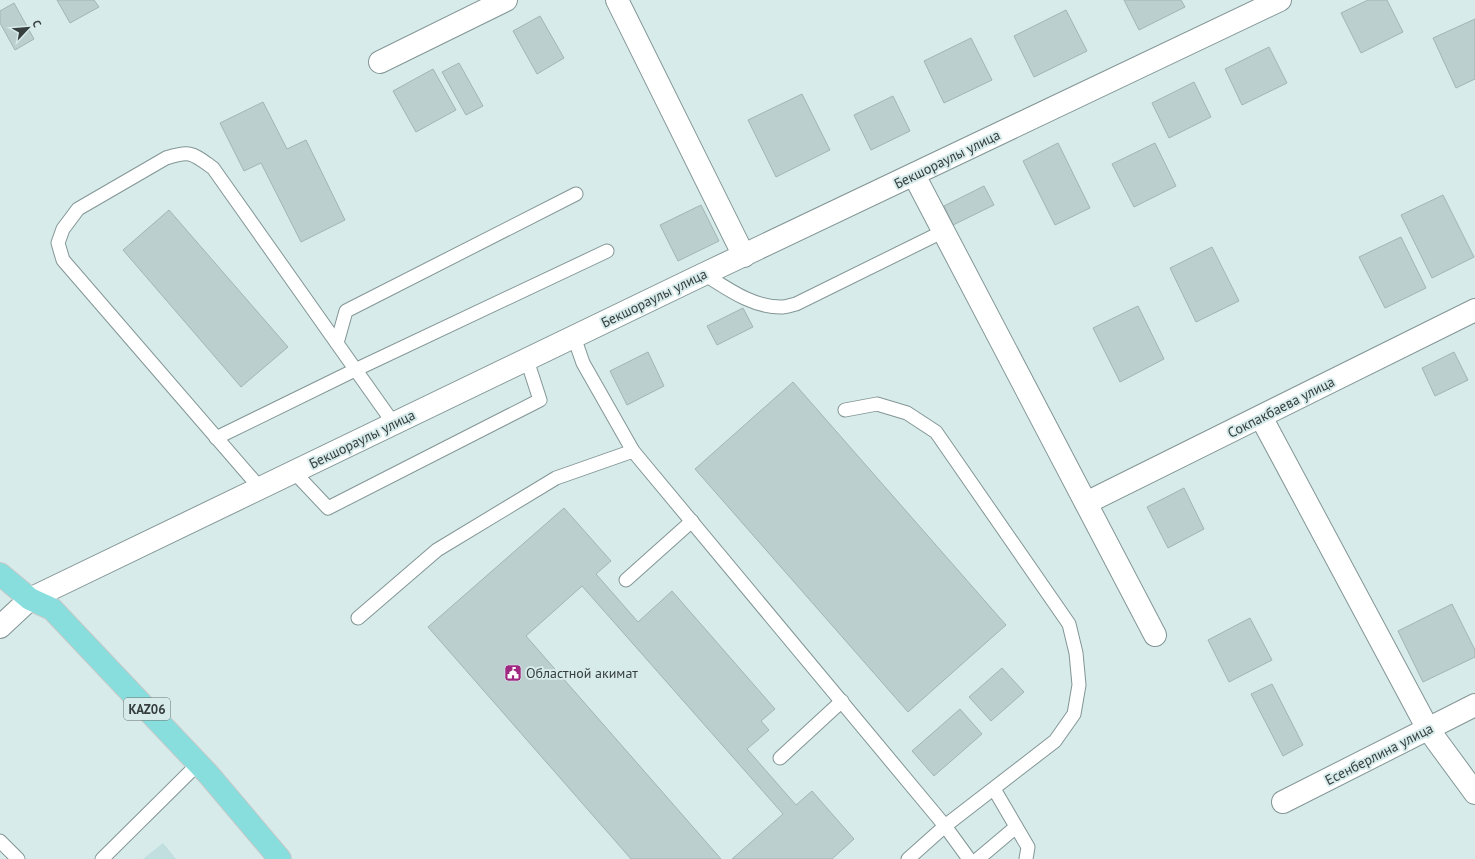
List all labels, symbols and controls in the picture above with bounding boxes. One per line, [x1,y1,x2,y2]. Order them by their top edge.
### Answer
north arrow [8,8,48,48]
text: С [29,18,45,29]
street label: Бекшораулы улица [891,126,1003,192]
street label: Бекшораулы улица [598,265,710,331]
street label: Сокпакбаева улица [1224,372,1338,442]
street label: Бекшораулы улица [306,406,418,472]
public building icon: Областной акимат [503,663,523,683]
place label: Областной акимат [526,664,638,682]
road number: KAZ06 [124,698,170,720]
street label: Есенберлина улица [1322,719,1436,789]

